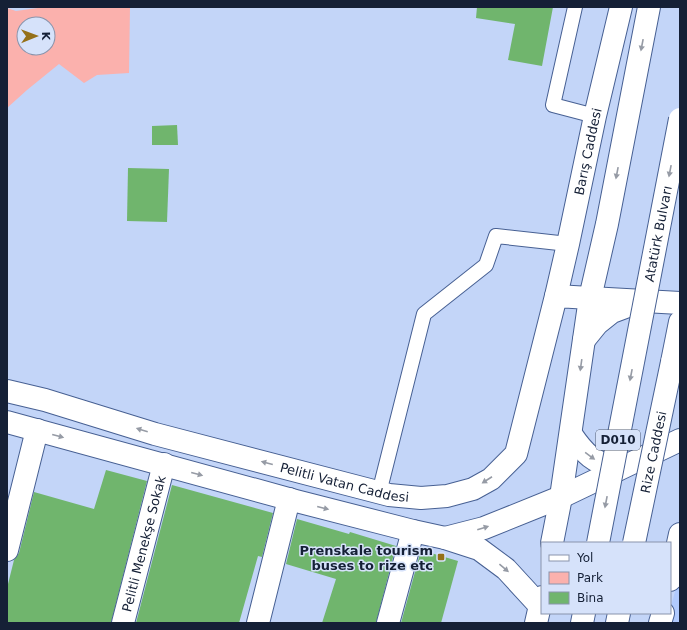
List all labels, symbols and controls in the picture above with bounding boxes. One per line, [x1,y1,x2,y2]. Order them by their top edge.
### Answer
north arrow [16,16,56,56]
text: K [39,31,52,41]
one-way arrow [638,39,644,51]
street label: Barış Caddesi [572,106,605,196]
one-way arrow [667,165,673,178]
one-way arrow [613,167,619,179]
street label: Atatürk Bulvarı [642,184,675,283]
one-way arrow [578,359,584,371]
one-way arrow [627,368,633,381]
street label: Rize Caddesi [638,410,670,495]
one-way arrow [135,427,147,433]
road number: D010 [596,430,640,450]
one-way arrow [52,433,64,439]
one-way arrow [585,452,596,460]
one-way arrow [261,460,273,466]
street label: Pelitli Vatan Caddesi [278,460,410,505]
one-way arrow [191,471,203,477]
street label: Pelitli Menekşe Sokak [119,474,169,613]
one-way arrow [482,476,493,484]
one-way arrow [602,496,608,508]
one-way arrow [316,505,329,511]
one-way arrow [477,525,489,531]
legend [541,542,671,614]
place label: Prenskale tourism buses to rize etc [299,543,433,573]
text: Yol [576,551,593,565]
marker: Prenskale tourism buses to rize etc [436,552,446,562]
one-way arrow [499,563,508,572]
text: Park [577,571,603,585]
text: Bina [577,591,604,605]

